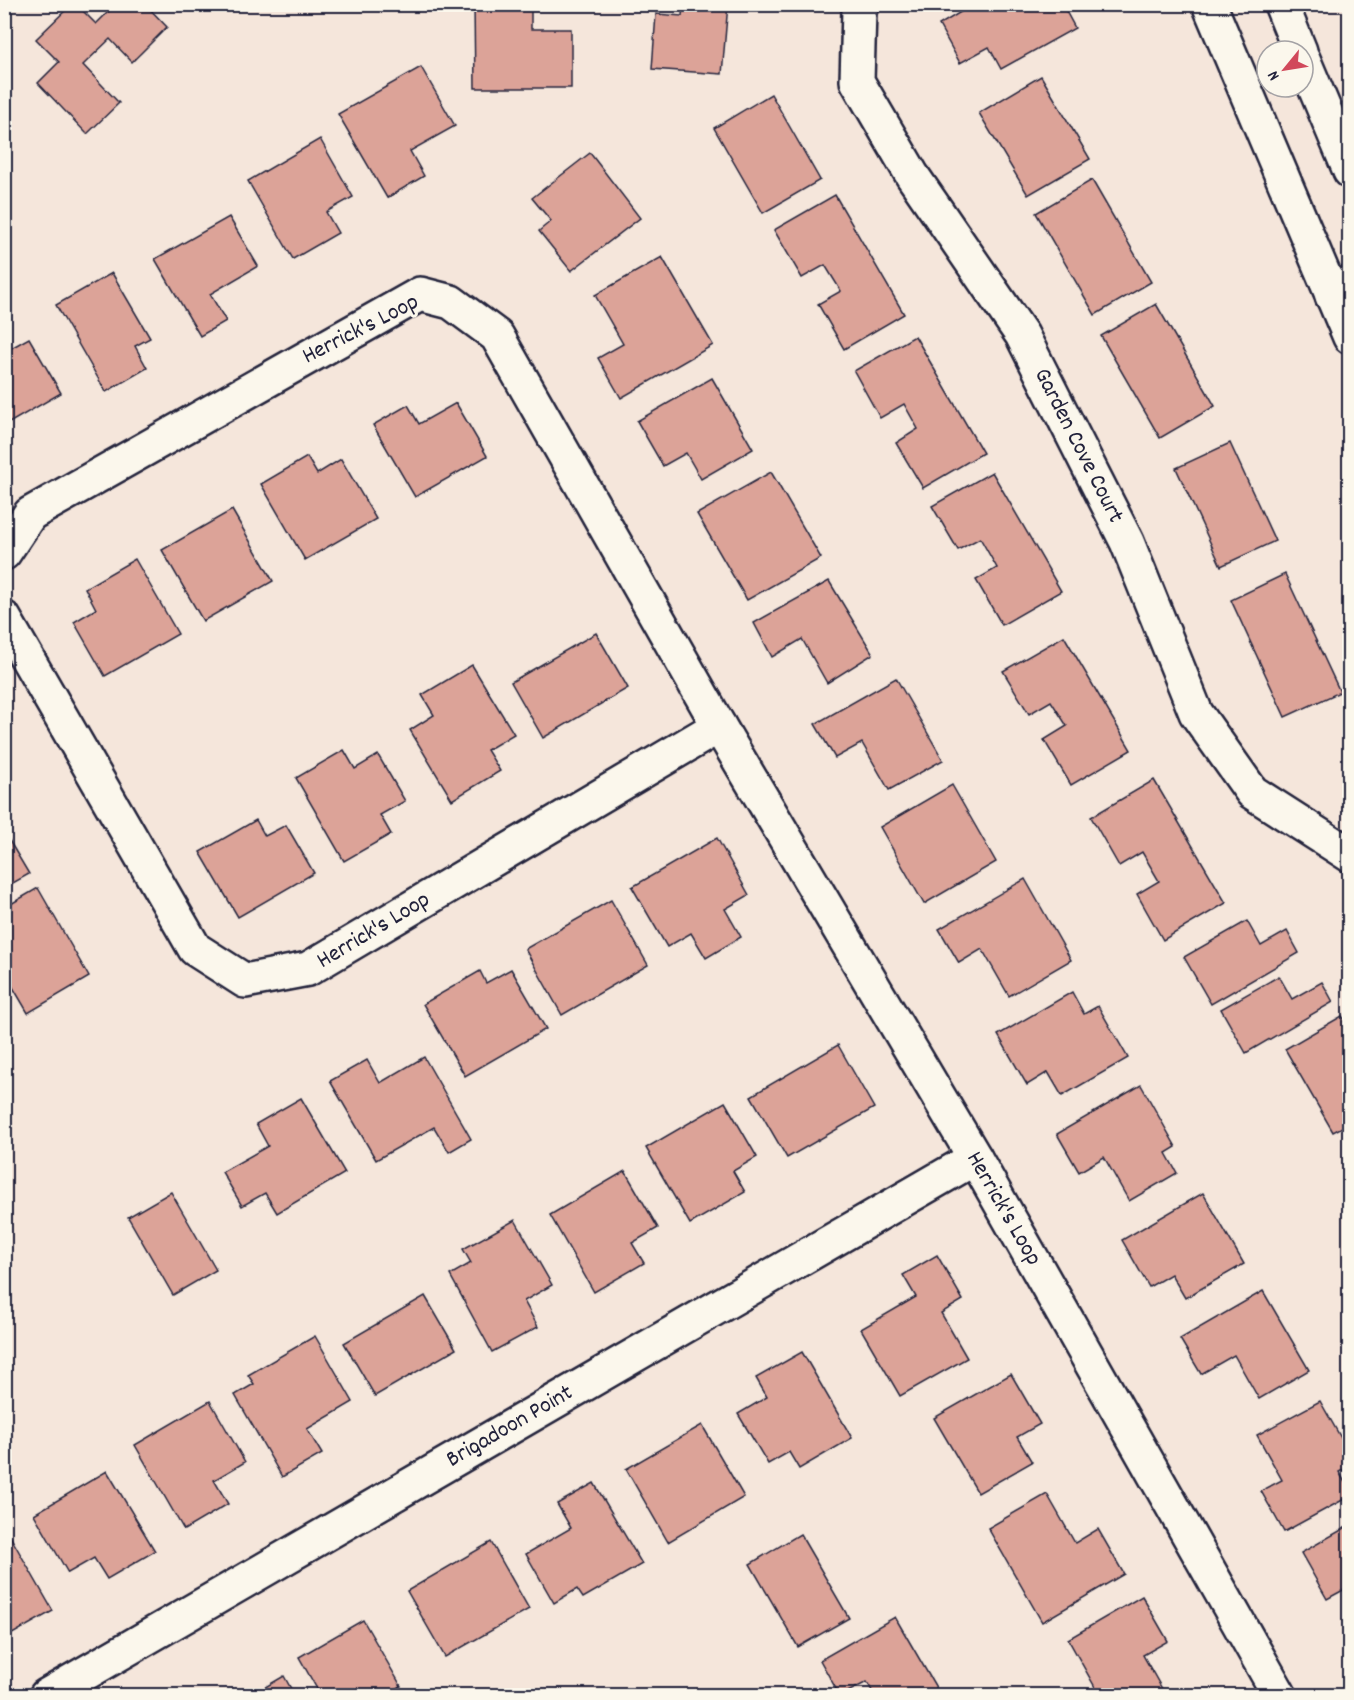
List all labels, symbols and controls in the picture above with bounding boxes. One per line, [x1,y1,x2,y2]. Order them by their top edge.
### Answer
north arrow [1255,39,1315,99]
text: N [1262,66,1286,84]
street label: Herrick's Loop [297,286,425,374]
street label: Garden Cove Court [1024,363,1132,530]
street label: Herrick's Loop [311,884,437,978]
street label: Herrick's Loop [957,1145,1049,1273]
street label: Brigadoon Point [440,1377,580,1477]

